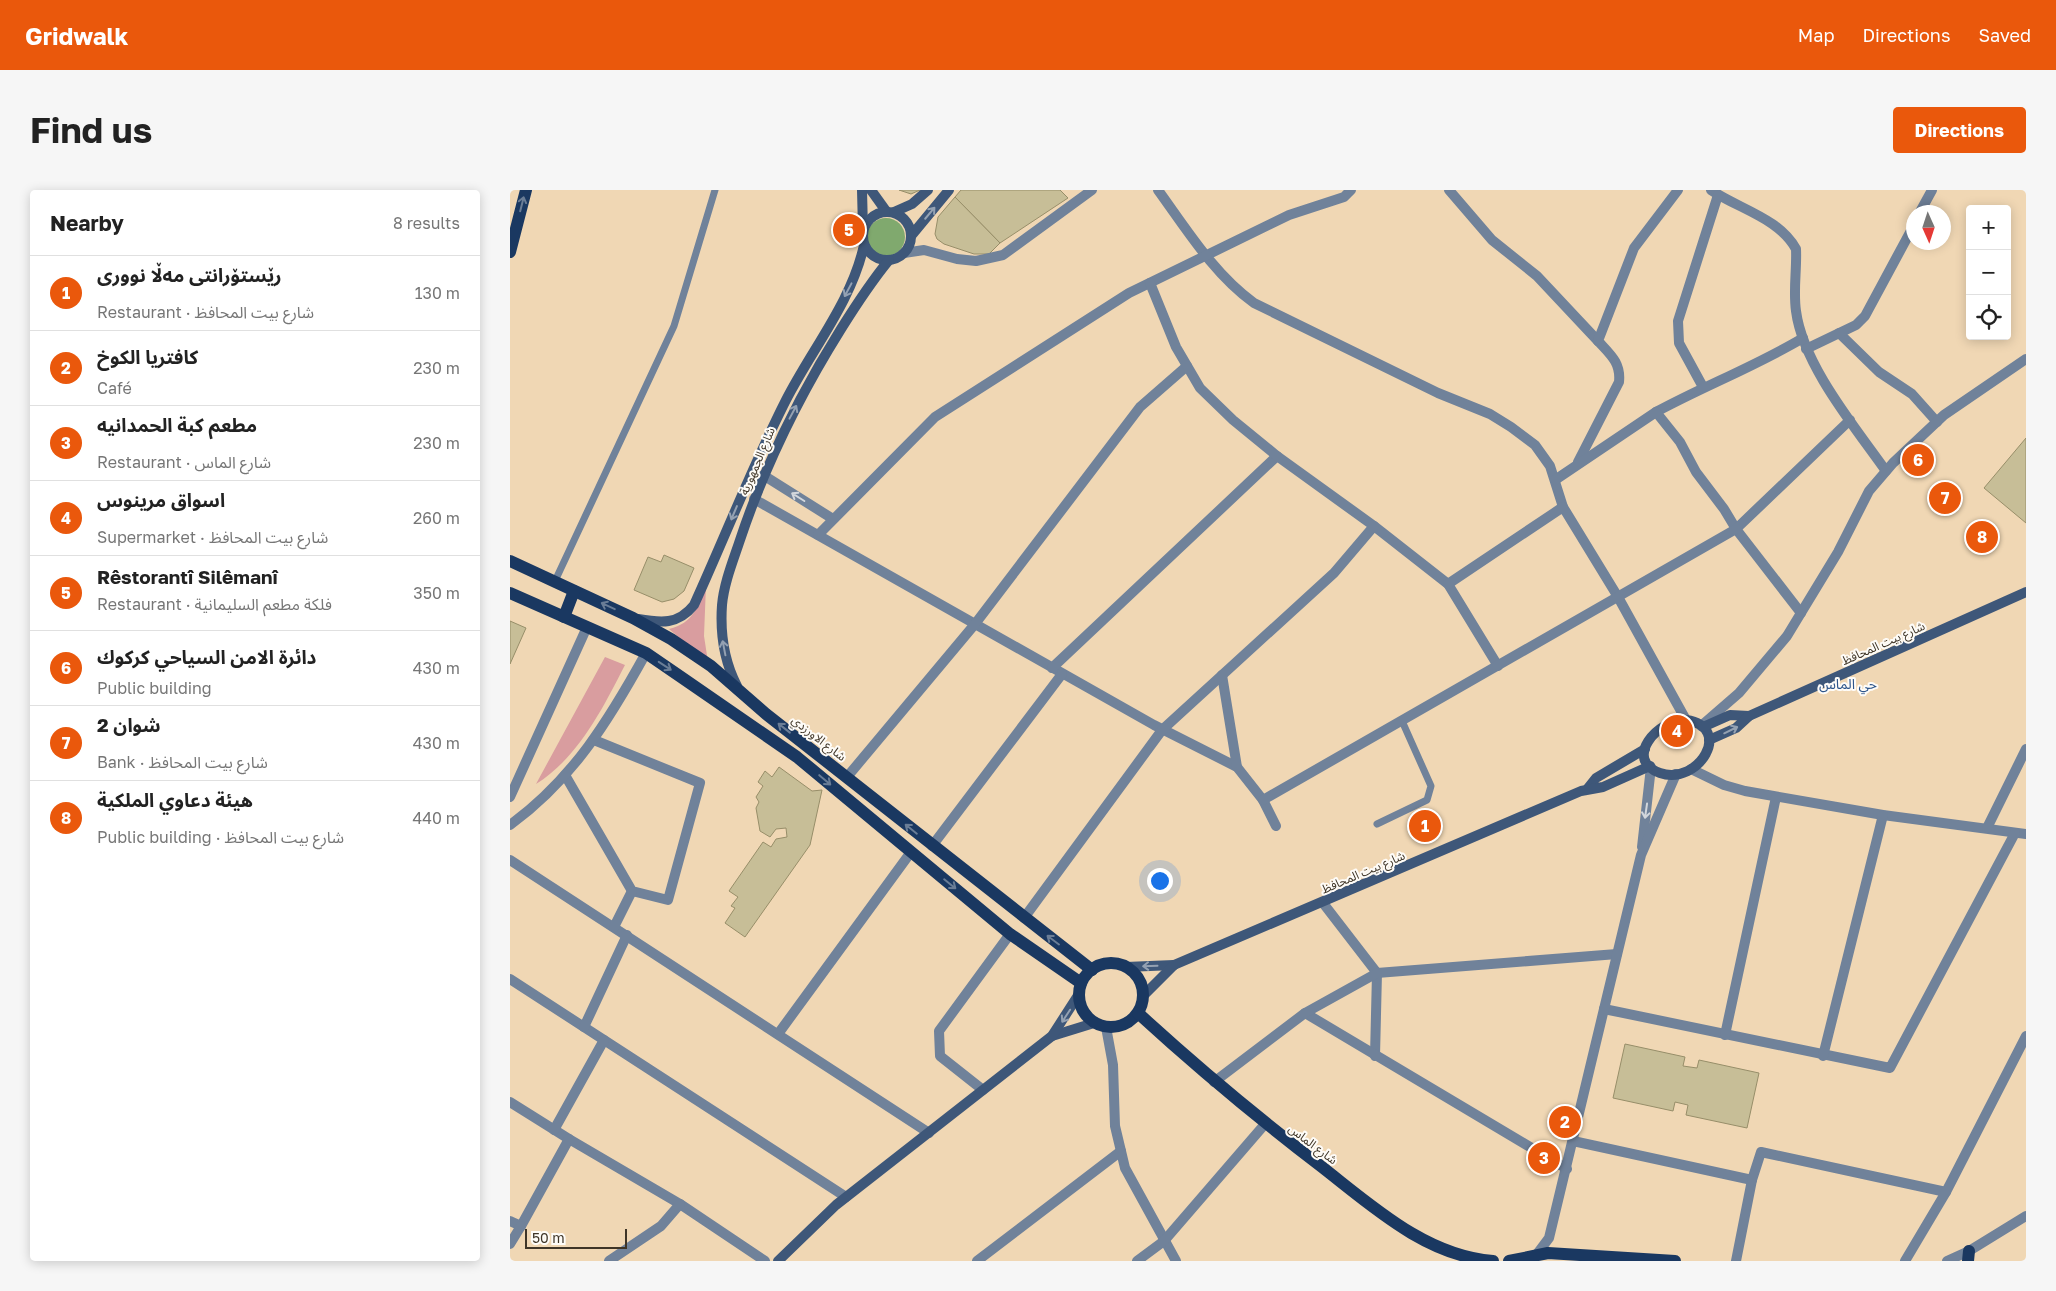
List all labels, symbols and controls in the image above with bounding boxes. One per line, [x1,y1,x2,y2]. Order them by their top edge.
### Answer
text: Gridwalk [25,21,129,50]
text: Map [1798,24,1834,46]
text: Directions [1862,24,1950,46]
text: Saved [1978,24,2031,46]
button: Directions [1893,107,2026,153]
text: Find us [30,109,152,151]
one-way arrow [518,197,527,213]
north arrow [1906,205,1951,250]
map controls [1966,205,2011,340]
button: + [1966,205,2011,250]
one-way arrow [925,207,936,220]
text: Nearby [50,210,124,236]
pin: 5 [833,211,865,249]
text: 8 results [393,213,460,233]
button: − [1966,250,2011,295]
text: رێستۆرانتی مەڵا نووری [97,263,282,286]
text: 1 [62,283,70,303]
text: 130 m [415,283,460,303]
one-way arrow [843,283,853,298]
button: locate [1966,295,2011,340]
text: Restaurant · شارع بيت المحافظ [97,302,314,322]
text: كافتريا الكوخ [97,345,198,368]
text: 2 [61,358,71,378]
text: 230 m [413,358,460,378]
text: Café [97,378,132,398]
one-way arrow [789,405,798,420]
text: مطعم كبة الحمدانيه [97,413,257,436]
street label: شارع الجمهورية [736,425,780,498]
text: 3 [61,433,71,453]
text: 230 m [413,433,460,453]
pin: 6 [1902,441,1934,479]
text: Restaurant · شارع الماس [97,452,271,472]
pin: 7 [1929,479,1961,517]
text: اسواق مرينوس [97,488,225,511]
one-way arrow [791,492,805,503]
one-way arrow [729,505,739,520]
text: 4 [61,508,71,528]
text: 260 m [413,508,460,528]
pin: 8 [1966,518,1998,556]
text: Supermarket · شارع بيت المحافظ [97,527,328,547]
text: Rêstorantî Silêmanî [97,565,278,588]
text: 5 [61,583,71,603]
text: 350 m [413,583,460,603]
text: Restaurant · فلكة مطعم السليمانية [97,594,332,614]
one-way arrow [601,601,616,611]
street label: شارع بيت المحافظ [1839,618,1928,670]
one-way arrow [718,641,728,657]
text: دائرة الامن السياحي كركوك [97,645,316,668]
text: 6 [61,658,71,678]
text: 430 m [413,658,460,678]
one-way arrow [657,661,671,671]
district label: حي الماس [1819,675,1877,695]
text: Public building [97,678,212,698]
street label: شارع الاورزدي [787,712,849,766]
pin: 4 [1661,712,1693,750]
text: شوان 2 [97,713,161,736]
one-way arrow [777,723,791,733]
one-way arrow [1723,725,1738,734]
text: 7 [62,733,70,753]
text: 430 m [413,733,460,753]
text: Bank · شارع بيت المحافظ [97,752,268,772]
one-way arrow [819,775,832,786]
text: هيئة دعاوي الملكية [97,788,253,811]
one-way arrow [1640,803,1650,819]
pin: 1 [1409,807,1441,845]
text: 8 [61,808,71,828]
text: 440 m [412,808,460,828]
one-way arrow [905,824,918,835]
text: Public building · شارع بيت المحافظ [97,827,344,847]
street label: شارع بيت المحافظ [1319,848,1408,898]
your location [1147,868,1173,894]
one-way arrow [943,879,956,890]
one-way arrow [1046,935,1060,945]
one-way arrow [1142,962,1158,971]
one-way arrow [1061,1008,1071,1022]
pin: 2 [1549,1103,1581,1141]
street label: شارع الماس [1284,1121,1340,1169]
pin: 3 [1528,1139,1560,1177]
scale bar [525,1226,628,1249]
text: 50 m [532,1229,565,1246]

